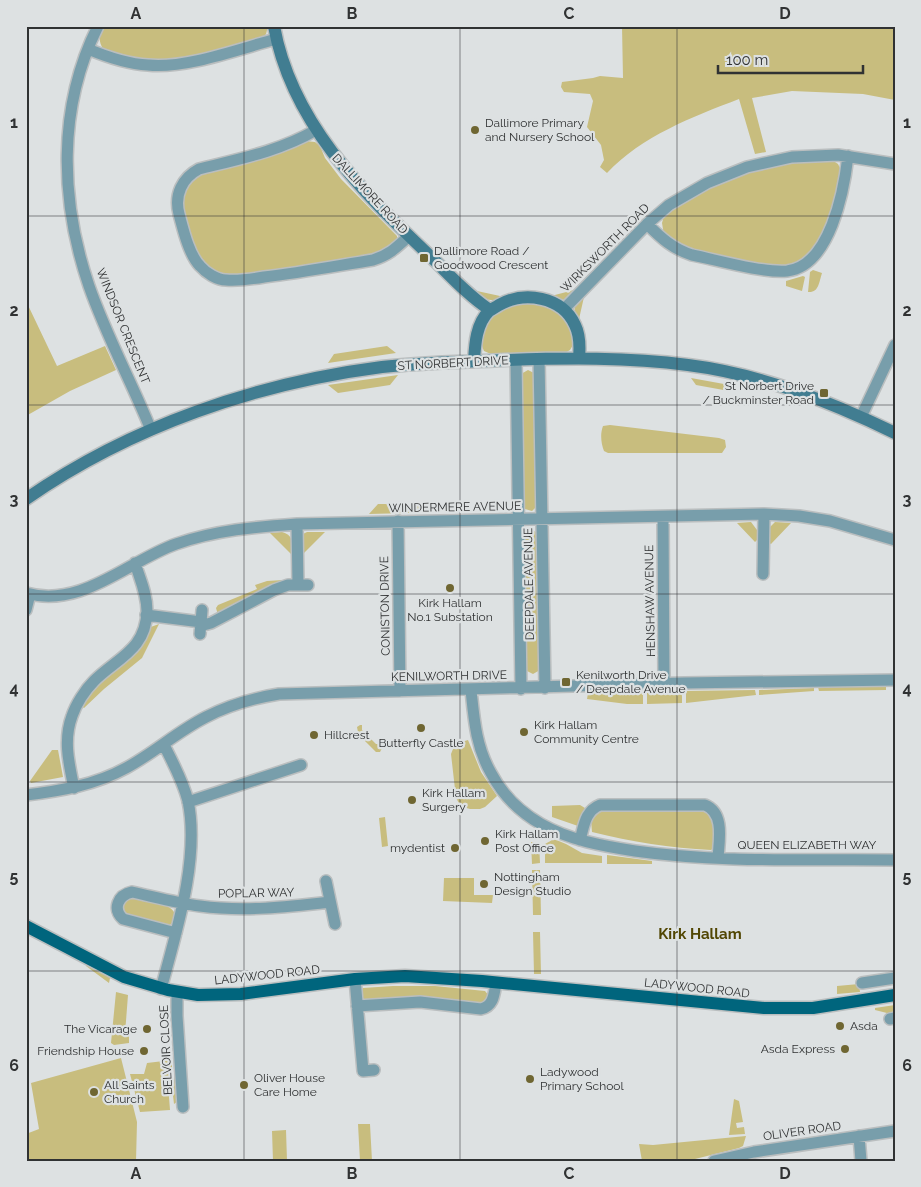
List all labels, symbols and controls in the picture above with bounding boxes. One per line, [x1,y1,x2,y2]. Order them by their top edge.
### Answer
text: A [131,4,142,23]
text: B [347,4,358,23]
text: C [564,4,575,23]
text: D [779,4,791,23]
scale bar [718,42,864,74]
text: 100 m [726,51,768,69]
text: 1 [10,113,18,132]
text: 1 [903,113,911,132]
place label: Dallimore Primary and Nursery School [485,116,595,144]
marker: Dallimore Primary and Nursery School [469,124,481,136]
street label: DALLIMORE ROAD [329,151,411,237]
street label: WIRKSWORTH ROAD [558,200,653,295]
place label: Dallimore Road / Goodwood Crescent [434,244,548,272]
marker: Dallimore Road / Goodwood Crescent [418,252,430,264]
street label: WINDSOR CRESCENT [93,266,153,386]
text: 2 [9,301,19,320]
text: 2 [902,301,912,320]
street label: ST NORBERT DRIVE [397,353,509,373]
place label: St Norbert Drive / Buckminster Road [702,379,814,407]
marker: St Norbert Drive / Buckminster Road [818,387,830,399]
text: 3 [10,490,19,509]
text: 3 [903,490,912,509]
street label: WINDERMERE AVENUE [389,499,521,515]
street label: DEEPDALE AVENUE [521,528,537,640]
street label: HENSHAW AVENUE [642,545,658,657]
street label: CONISTON DRIVE [377,556,393,656]
marker: Kirk Hallam No.1 Substation [444,582,456,594]
place label: Kirk Hallam No.1 Substation [407,596,493,624]
street label: KENILWORTH DRIVE [391,668,507,684]
place label: Kenilworth Drive / Deepdale Avenue [576,668,686,696]
marker: Kenilworth Drive / Deepdale Avenue [560,676,572,688]
text: 4 [9,679,19,698]
text: 4 [902,679,912,698]
place label: Kirk Hallam Community Centre [534,718,639,746]
marker: Butterfly Castle [415,722,427,734]
marker: Kirk Hallam Community Centre [518,726,530,738]
place label: Hillcrest [324,728,369,742]
marker: Hillcrest [308,729,320,741]
place label: Butterfly Castle [378,736,464,750]
place label: Kirk Hallam Surgery [422,786,485,814]
marker: Kirk Hallam Surgery [406,794,418,806]
place label: Kirk Hallam Post Office [495,827,558,855]
marker: Kirk Hallam Post Office [479,835,491,847]
street label: QUEEN ELIZABETH WAY [738,838,877,852]
place label: mydentist [390,841,445,855]
marker: mydentist [449,842,461,854]
text: 5 [10,867,19,886]
text: 5 [903,867,912,886]
place label: Nottingham Design Studio [494,870,571,898]
marker: Nottingham Design Studio [478,878,490,890]
street label: POPLAR WAY [218,885,294,901]
district label: Kirk Hallam [658,925,742,943]
street label: LADYWOOD ROAD [214,962,321,988]
street label: LADYWOOD ROAD [644,975,751,1001]
street label: BELVOIR CLOSE [157,1005,175,1095]
place label: Asda [850,1019,878,1033]
marker: Asda [834,1020,846,1032]
place label: The Vicarage [64,1022,137,1036]
marker: The Vicarage [141,1023,153,1035]
place label: Asda Express [761,1042,835,1056]
marker: Asda Express [839,1043,851,1055]
place label: Friendship House [37,1044,134,1058]
marker: Friendship House [138,1045,150,1057]
text: 6 [9,1056,19,1075]
text: 6 [902,1056,912,1075]
place label: Ladywood Primary School [540,1065,624,1093]
place label: Oliver House Care Home [254,1071,325,1099]
marker: Ladywood Primary School [524,1073,536,1085]
place label: All Saints Church [104,1078,155,1106]
marker: Oliver House Care Home [238,1079,250,1091]
marker: All Saints Church [88,1086,100,1098]
street label: OLIVER ROAD [762,1119,842,1143]
text: A [131,1164,142,1183]
text: B [347,1164,358,1183]
text: C [564,1164,575,1183]
text: D [779,1164,791,1183]

